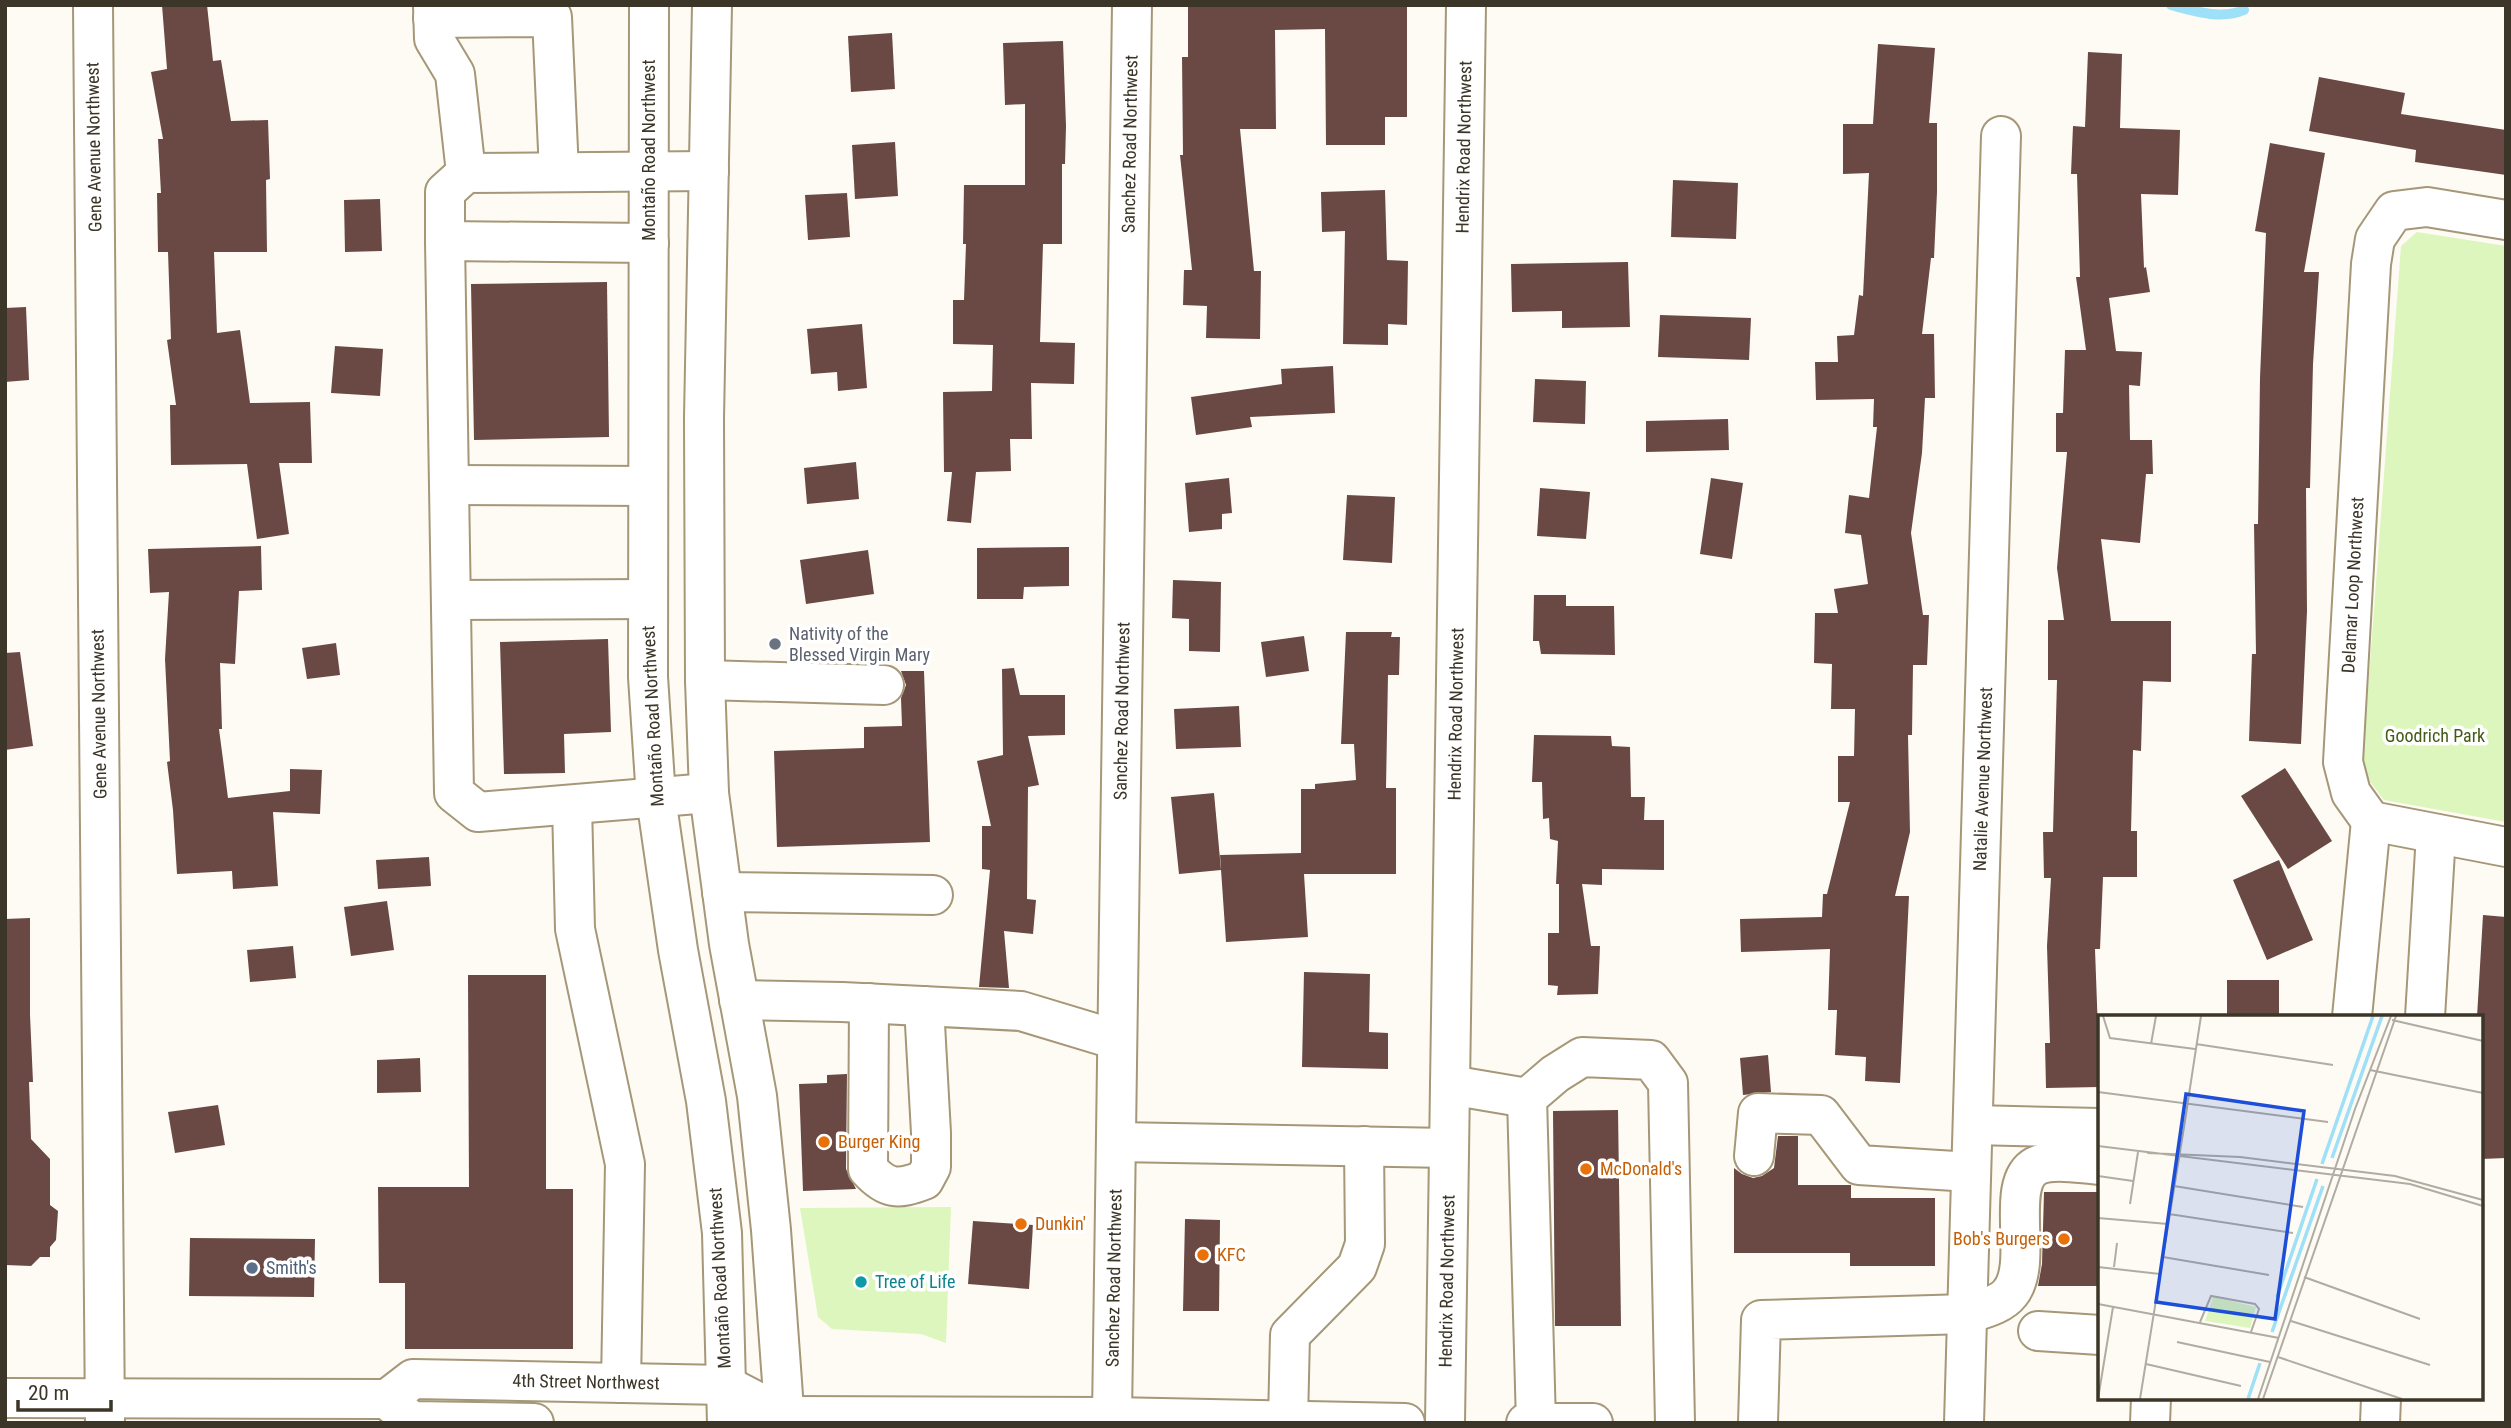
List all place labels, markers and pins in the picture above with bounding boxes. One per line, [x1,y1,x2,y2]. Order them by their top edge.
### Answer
place label: Nativity of the Blessed Virgin Mary [789,623,931,665]
marker: Nativity of the Blessed Virgin Mary [767,636,783,652]
place label: Burger King [838,1131,920,1152]
marker: Burger King [816,1134,832,1150]
place label: McDonald's [1600,1158,1682,1179]
marker: McDonald's [1578,1161,1594,1177]
place label: Dunkin' [1035,1213,1086,1234]
marker: Dunkin' [1013,1216,1029,1232]
place label: Bob's Burgers [1953,1228,2050,1249]
marker: Bob's Burgers [2056,1231,2072,1247]
place label: KFC [1217,1244,1246,1265]
marker: KFC [1195,1247,1211,1263]
place label: Smith's [266,1257,317,1278]
marker: Smith's [244,1260,260,1276]
place label: Tree of Life [875,1271,956,1292]
marker: Tree of Life [853,1274,869,1290]

